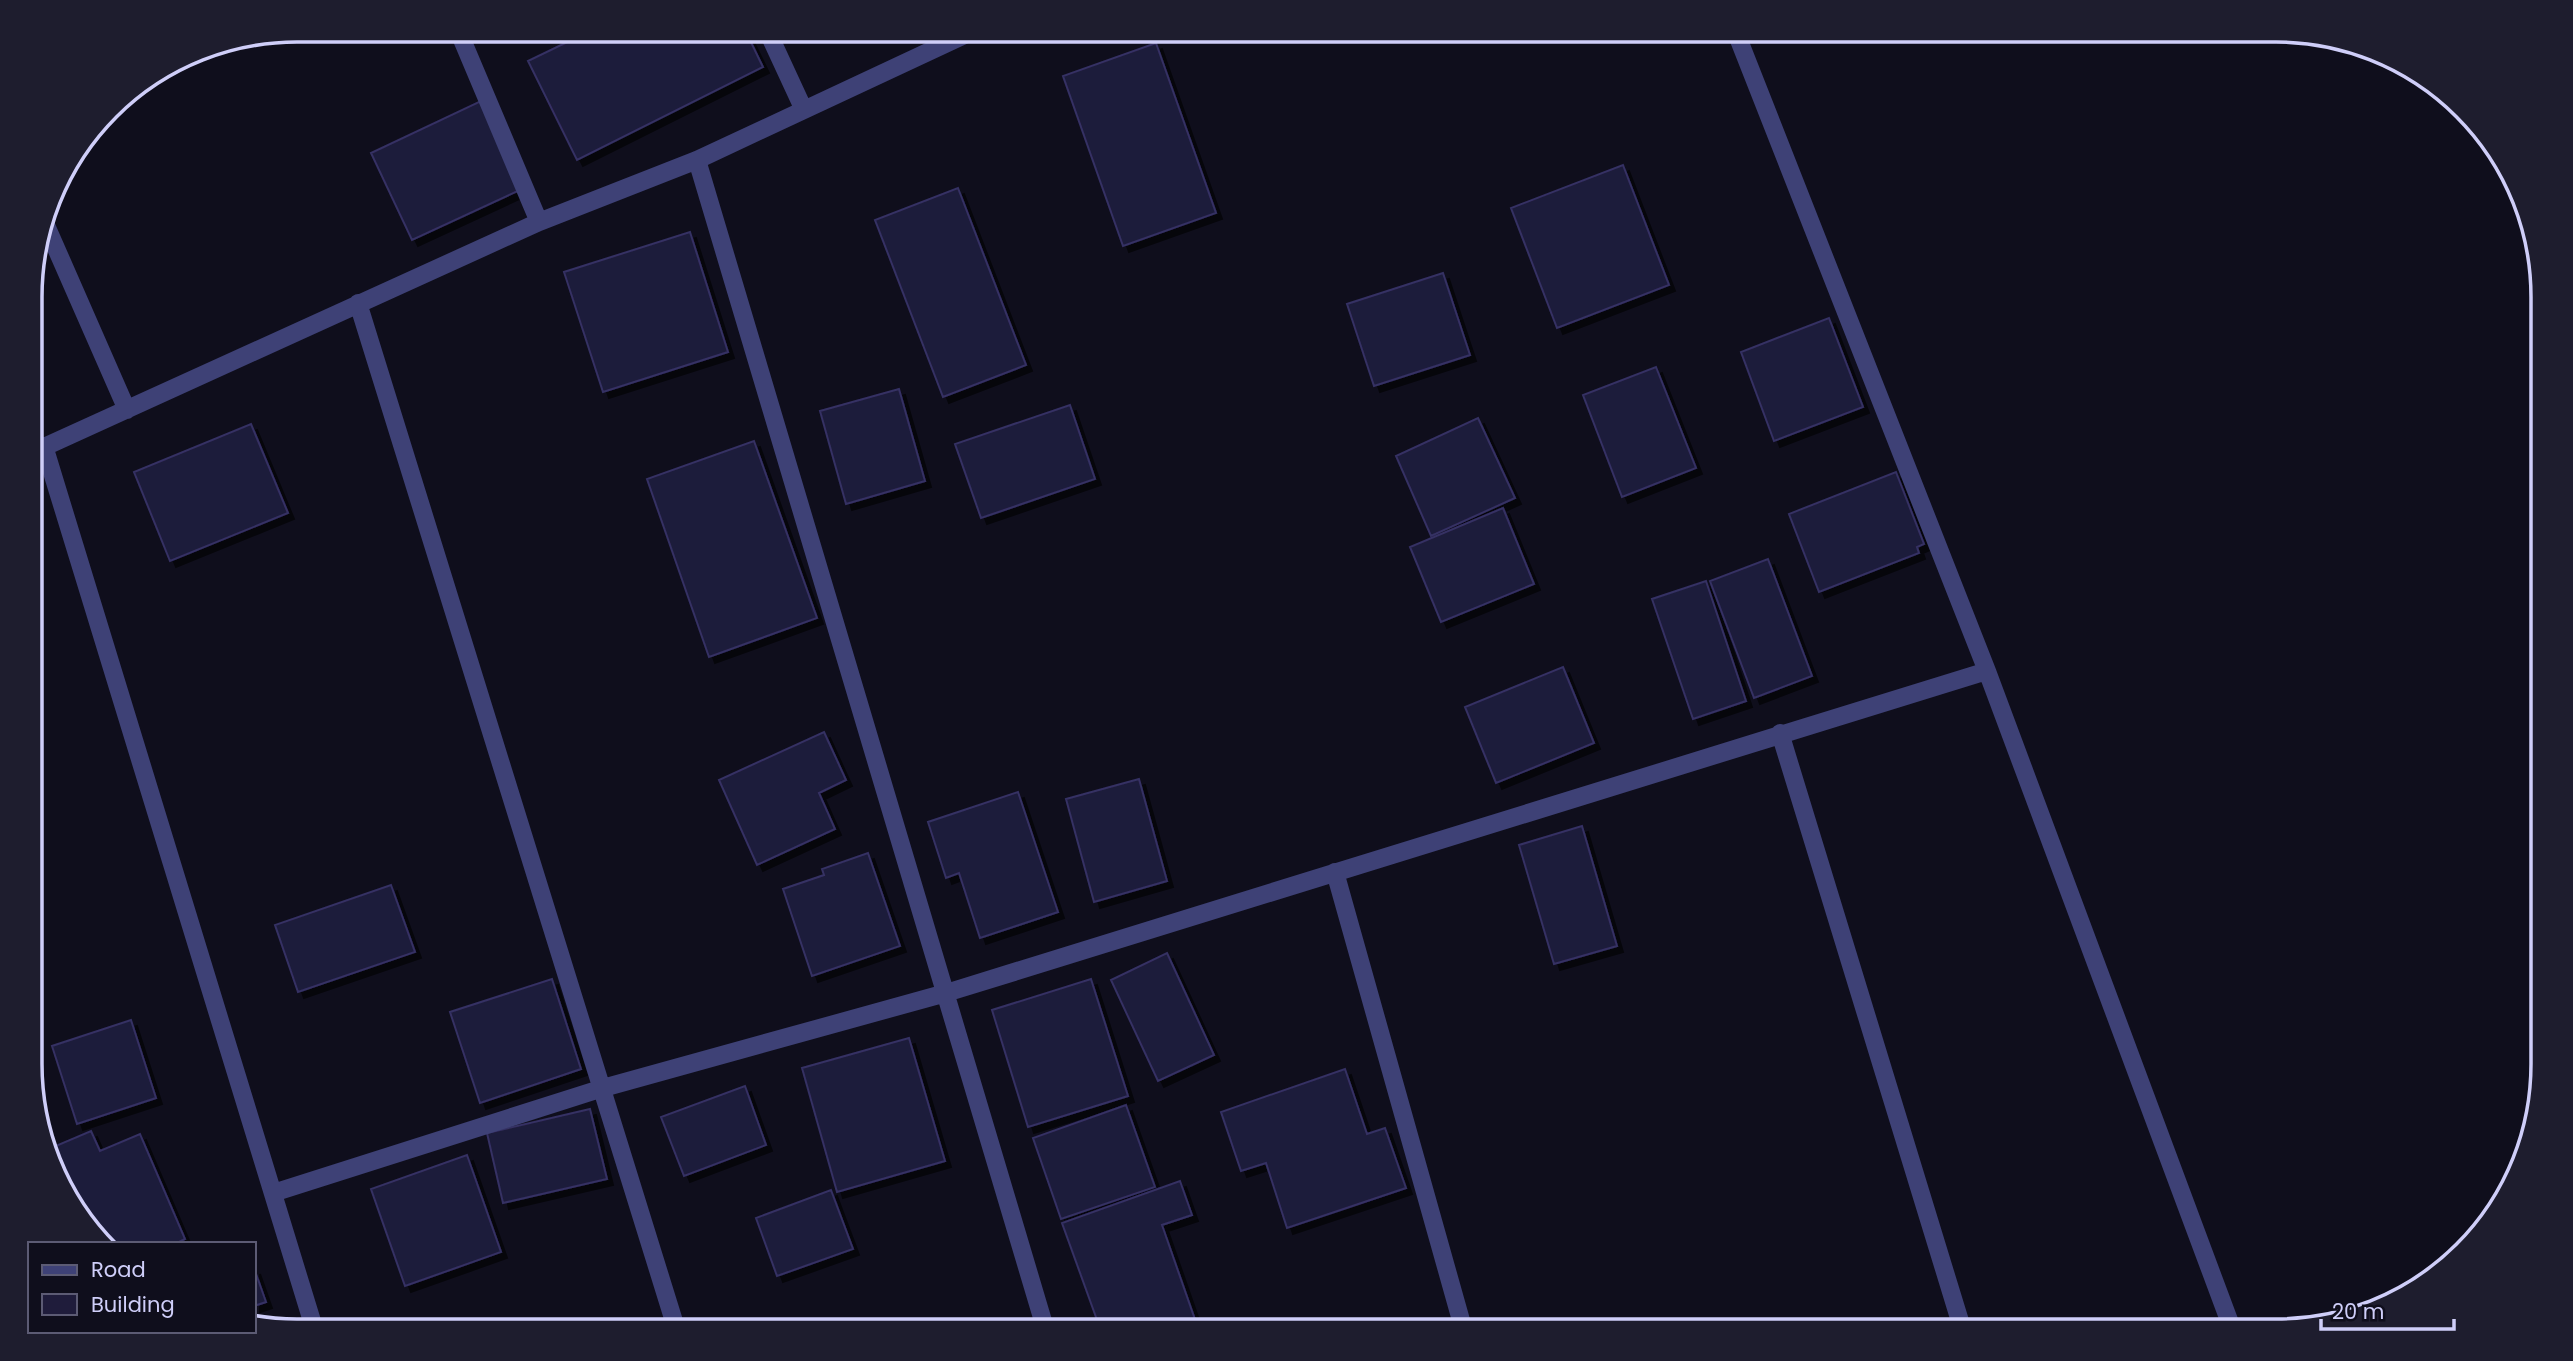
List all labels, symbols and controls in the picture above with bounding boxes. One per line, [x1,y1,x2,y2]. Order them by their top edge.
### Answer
legend [28,1242,256,1333]
text: Road [91,1255,146,1284]
scale bar [2321,1288,2454,1332]
text: Building [91,1290,175,1319]
text: 20 m [2332,1297,2385,1326]

